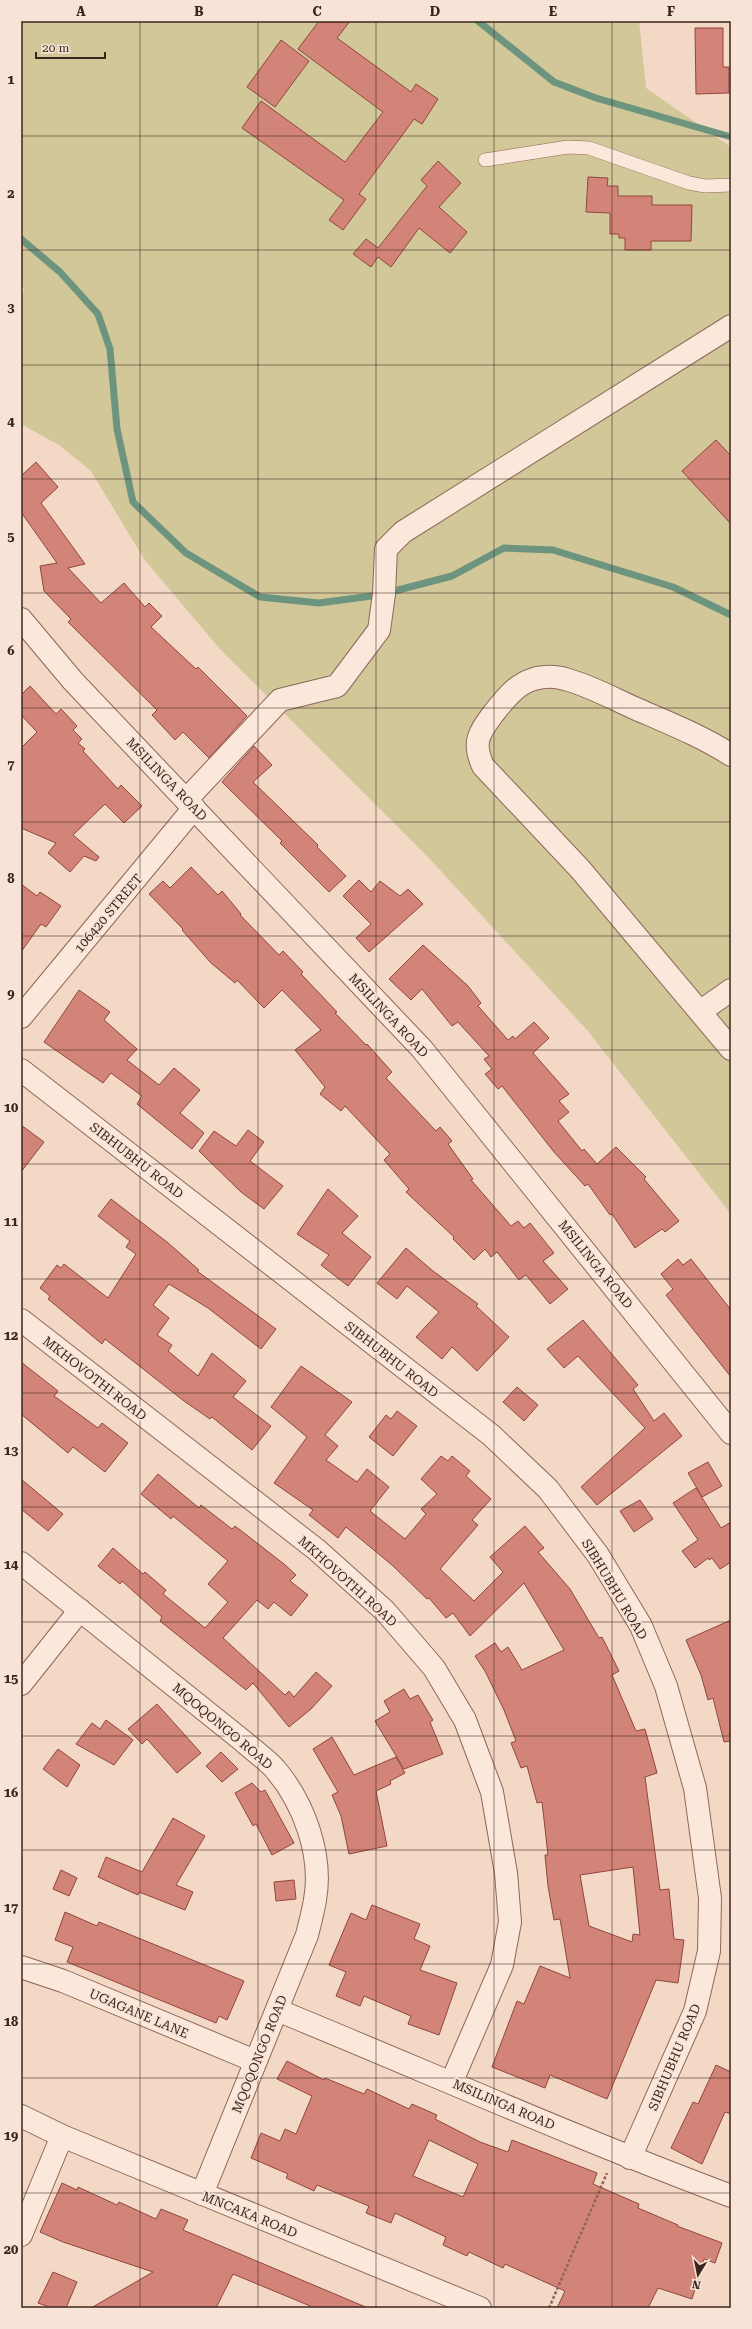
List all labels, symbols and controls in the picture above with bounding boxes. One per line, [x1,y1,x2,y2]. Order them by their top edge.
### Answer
text: A [76,4,86,19]
text: B [194,4,204,19]
text: C [312,4,322,19]
text: D [430,4,440,19]
text: E [549,4,557,19]
text: F [667,4,675,19]
scale bar [36,34,105,60]
text: 20 m [42,41,69,55]
text: 1 [7,72,15,87]
text: 2 [7,186,15,201]
text: 3 [7,300,15,315]
text: 4 [7,414,15,429]
text: 5 [7,529,15,544]
text: 6 [7,643,15,658]
street label: MSILINGA ROAD [123,735,210,824]
text: 7 [7,757,15,772]
text: 8 [7,871,15,886]
street label: 106420 STREET [71,871,146,956]
street label: MSILINGA ROAD [346,970,431,1060]
text: 9 [7,986,15,1001]
text: 10 [4,1100,18,1115]
street label: SIBHUBHU ROAD [87,1119,186,1202]
text: 11 [4,1214,18,1229]
street label: MSILINGA ROAD [555,1217,636,1312]
street label: SIBHUBHU ROAD [342,1318,441,1401]
text: 12 [4,1328,18,1343]
street label: MKHOVOTHI ROAD [40,1333,150,1424]
text: 13 [4,1443,18,1458]
street label: MKHOVOTHI ROAD [295,1533,400,1630]
street label: SIBHUBHU ROAD [579,1536,650,1642]
text: 14 [4,1557,19,1572]
text: 15 [4,1671,18,1686]
street label: MQOQONGO ROAD [170,1680,276,1773]
text: 16 [4,1785,18,1800]
text: 17 [4,1900,18,1915]
street label: UGAGANE LANE [87,1986,191,2041]
street label: MQOQONGO ROAD [229,1993,290,2115]
street label: SIBHUBHU ROAD [645,2002,704,2113]
text: 18 [4,2014,19,2029]
street label: MSILINGA ROAD [451,2076,557,2133]
text: 19 [4,2128,18,2143]
street label: MNCAKA ROAD [200,2189,300,2240]
text: 20 [4,2242,18,2257]
north arrow [678,2255,718,2295]
text: N [691,2277,702,2291]

